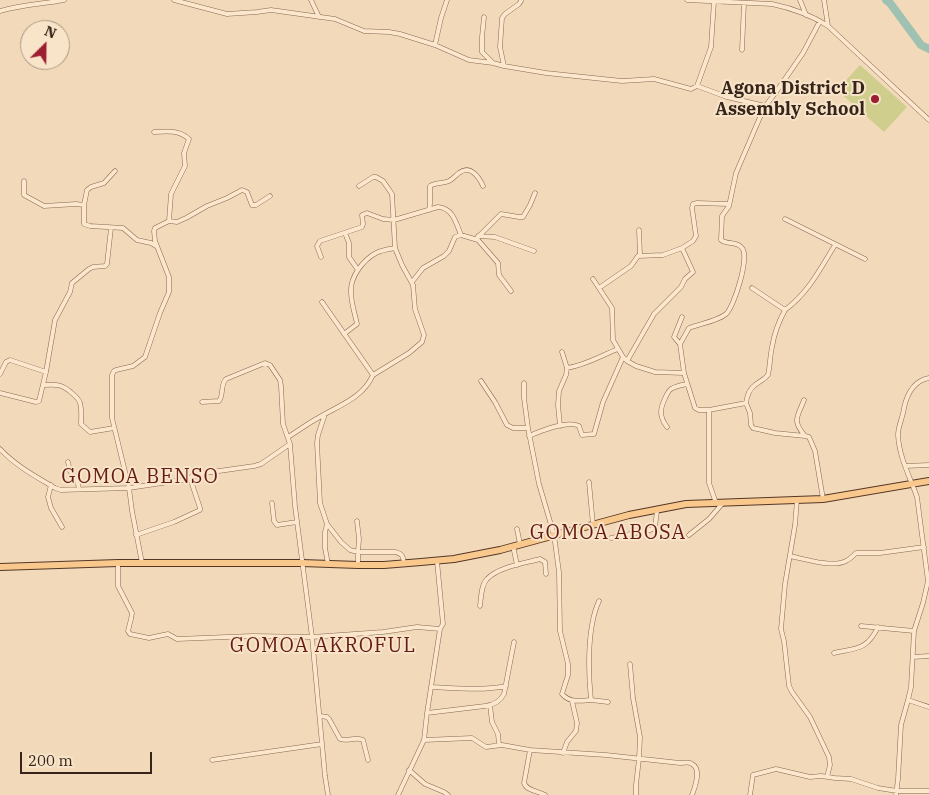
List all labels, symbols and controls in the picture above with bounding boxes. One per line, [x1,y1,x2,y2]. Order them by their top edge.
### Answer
north arrow [20,20,70,70]
text: N [42,22,59,43]
place label: Agona District D Assembly School [715,78,865,120]
marker: Agona District D Assembly School [869,93,881,105]
district label: GOMOA BENSO [60,465,220,489]
district label: GOMOA ABOSA [528,521,688,545]
district label: GOMOA AKROFUL [228,634,418,658]
scale bar [22,742,155,774]
text: 200 m [28,751,73,770]

